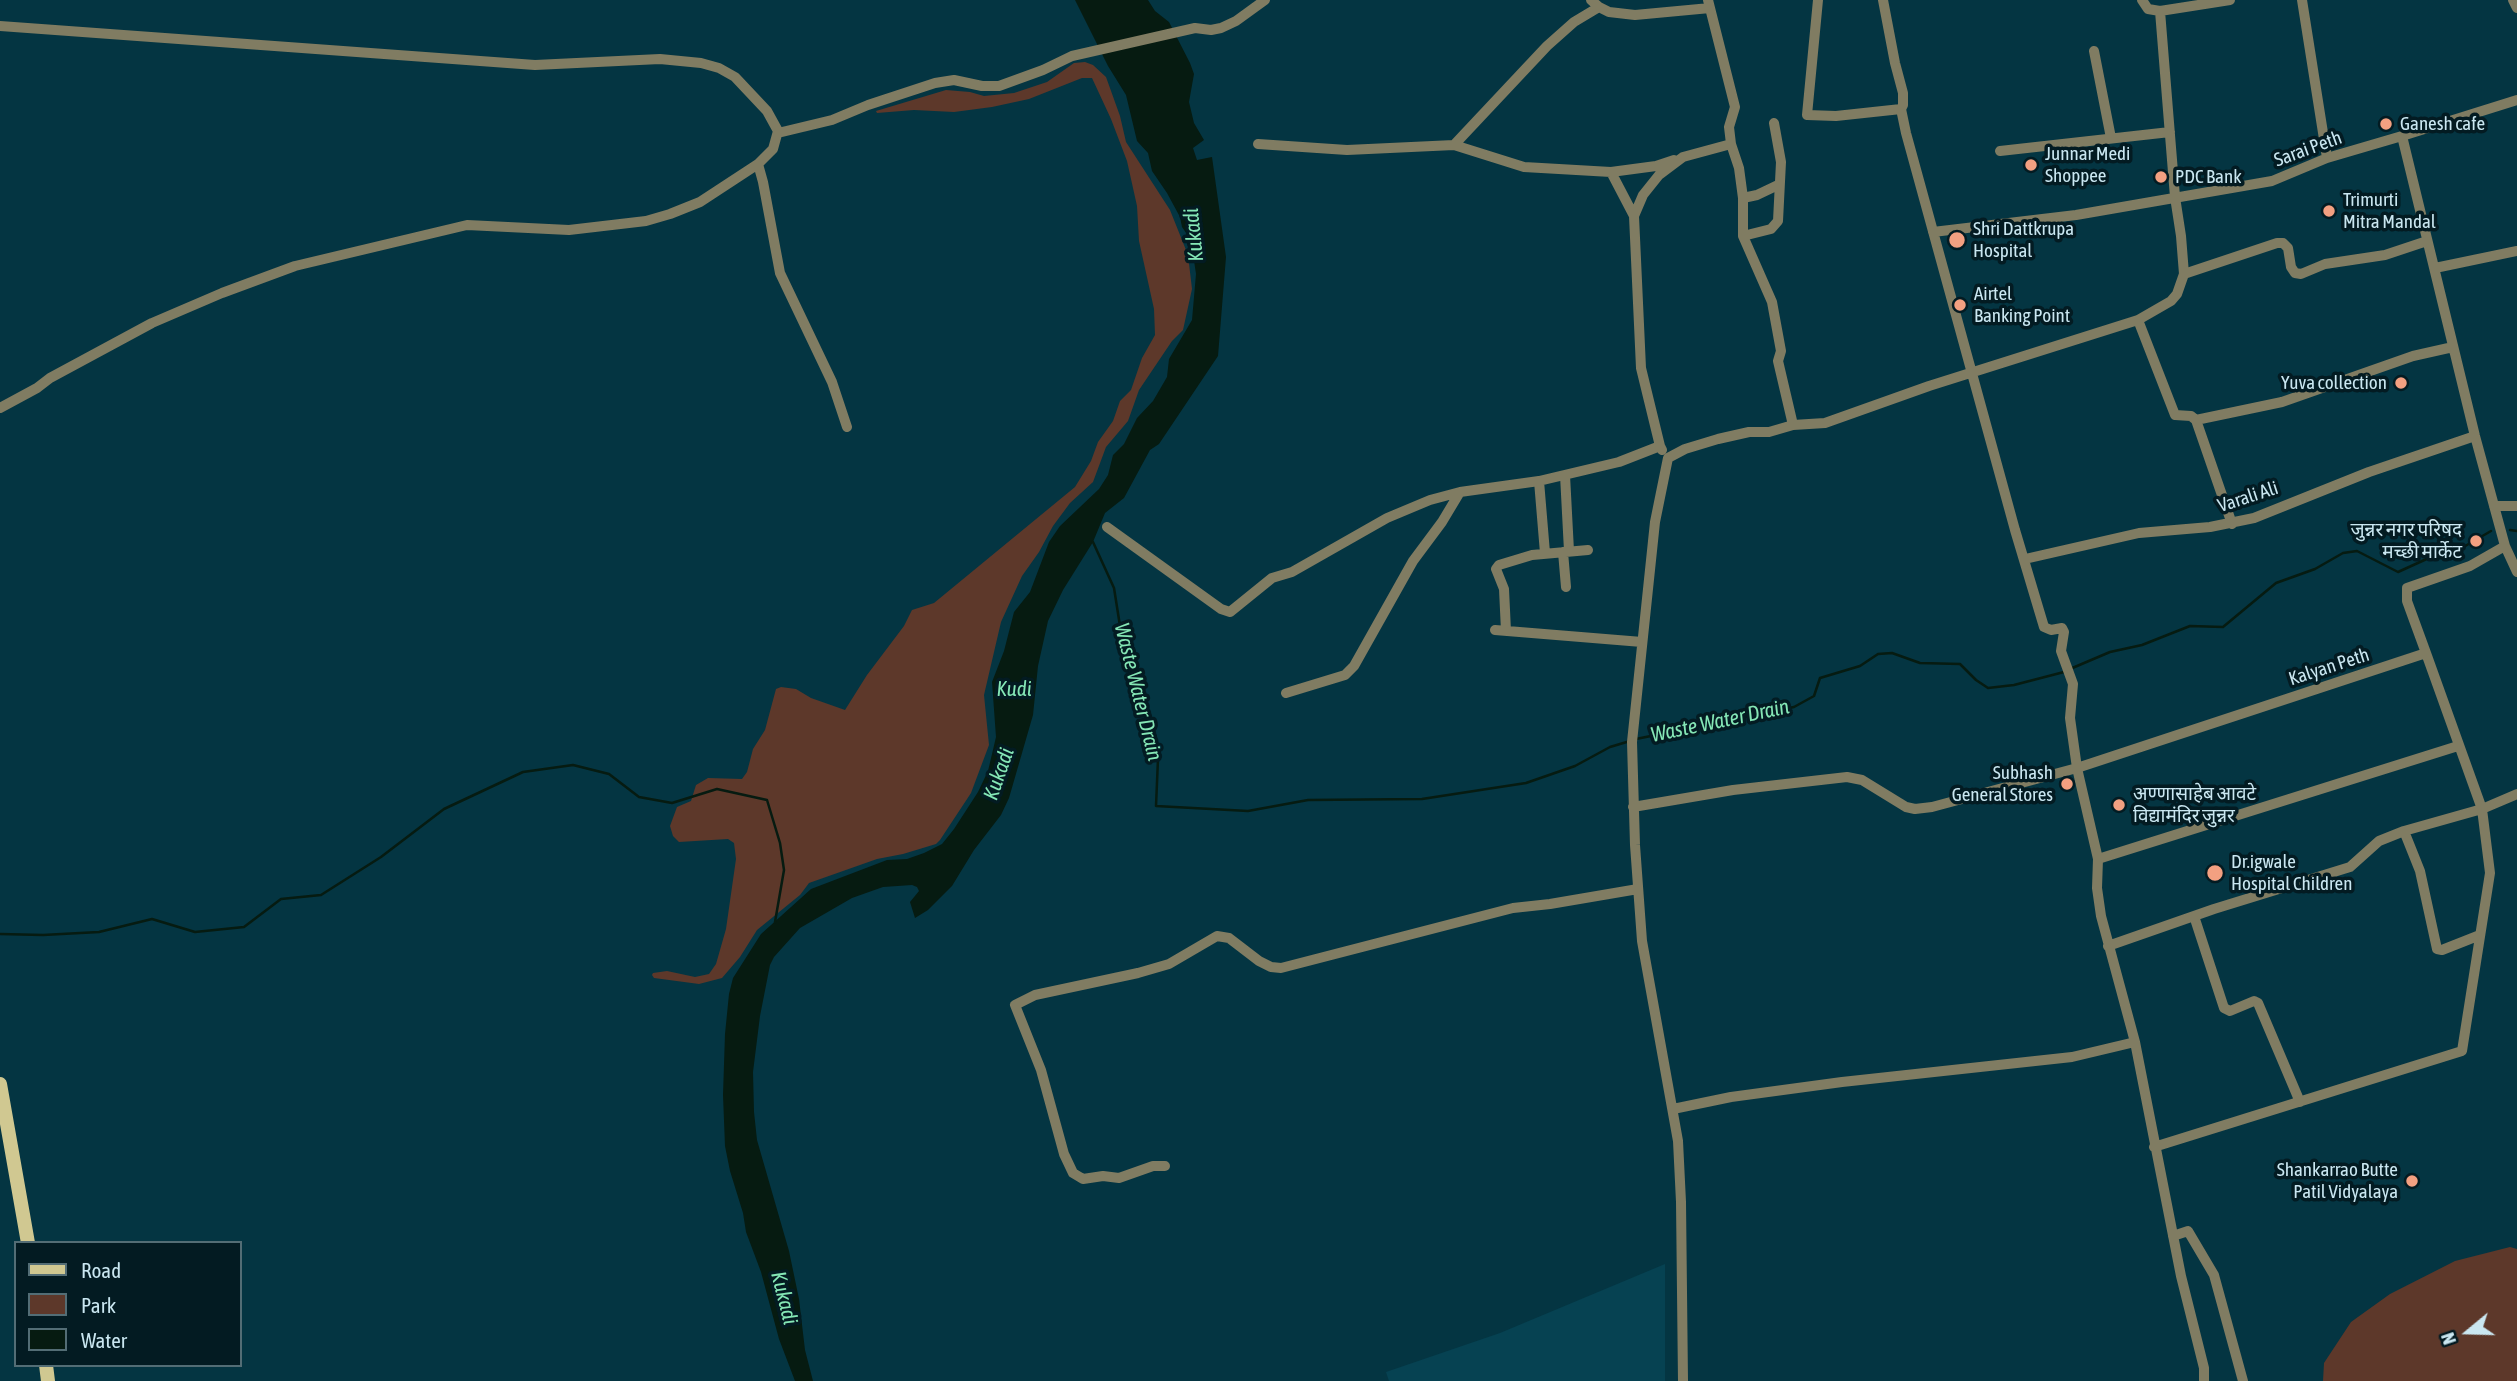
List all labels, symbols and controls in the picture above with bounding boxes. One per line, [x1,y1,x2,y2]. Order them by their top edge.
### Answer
place label: Ganesh cafe [2400,113,2485,135]
marker: Ganesh cafe [2378,116,2394,132]
street label: Sarai Peth [2271,126,2345,172]
place label: Junnar Medi Shoppee [2045,143,2130,187]
marker: Junnar Medi Shoppee [2023,157,2039,173]
place label: PDC Bank [2175,166,2242,188]
marker: PDC Bank [2153,169,2169,185]
place label: Trimurti Mitra Mandal [2343,189,2436,233]
marker: Trimurti Mitra Mandal [2321,203,2337,219]
water label: Kukadi [1179,207,1209,263]
place label: Shri Dattkrupa Hospital [1973,218,2074,262]
marker: Shri Dattkrupa Hospital [1947,230,1967,250]
place label: Airtel Banking Point [1974,283,2070,327]
marker: Airtel Banking Point [1952,297,1968,313]
place label: Yuva collection [2281,372,2387,394]
marker: Yuva collection [2393,375,2409,391]
street label: Varali Ali [2215,477,2281,517]
place label: जुन्नर नगर परिषद मच्छी मार्केट [2351,519,2462,563]
marker: जुन्नर नगर परिषद मच्छी मार्केट [2468,533,2484,549]
water label: Waste Water Drain [1109,621,1167,763]
street label: Kalyan Peth [2286,643,2372,691]
water label: Kudi [996,676,1032,702]
water label: Waste Water Drain [1648,694,1792,748]
water label: Kukadi [978,745,1020,803]
place label: Subhash General Stores [1952,762,2053,806]
marker: Subhash General Stores [2059,776,2075,792]
place label: अण्णासाहेब आवटे विद्यामंदिर जुन्नर [2133,783,2256,827]
marker: अण्णासाहेब आवटे विद्यामंदिर जुन्नर [2111,797,2127,813]
place label: Dr.igwale Hospital Children [2231,851,2352,895]
marker: Dr.igwale Hospital Children [2205,863,2225,883]
place label: Shankarrao Butte Patil Vidyalaya [2277,1159,2398,1203]
marker: Shankarrao Butte Patil Vidyalaya [2404,1173,2420,1189]
legend [14,1241,242,1367]
text: Road [81,1258,121,1282]
water label: Kukadi [765,1269,803,1327]
text: Park [81,1293,116,1317]
north arrow [2433,1297,2503,1367]
text: Water [81,1328,127,1352]
text: N [2436,1330,2460,1348]

